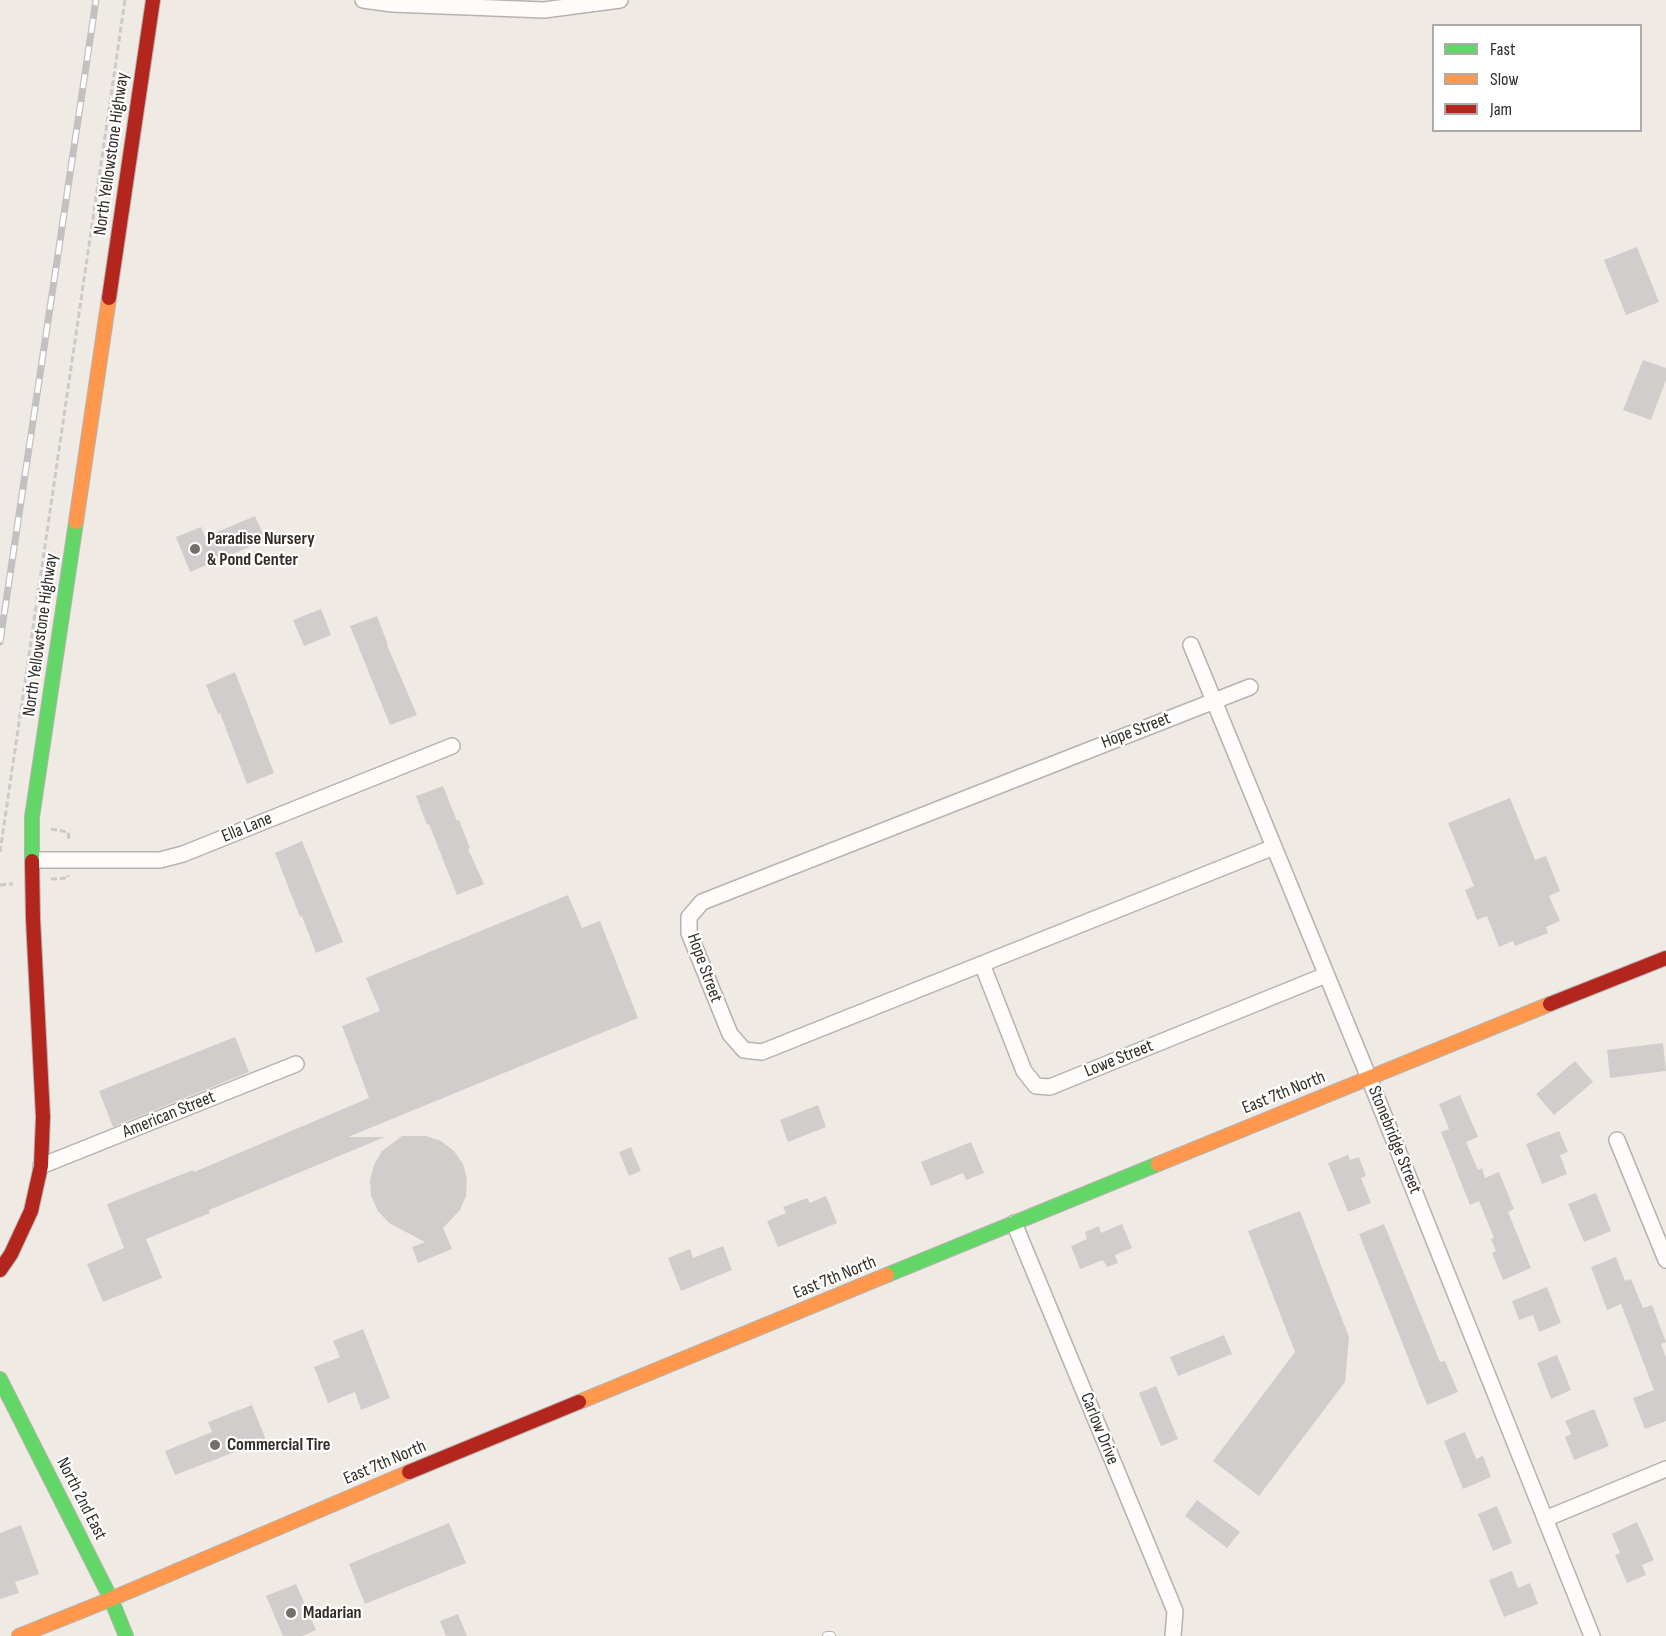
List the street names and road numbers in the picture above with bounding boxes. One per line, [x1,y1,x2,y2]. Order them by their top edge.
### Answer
street label: North Yellowstone Highway [90,71,134,237]
street label: North Yellowstone Highway [19,552,63,718]
street label: Hope Street [1098,708,1174,754]
street label: Ella Lane [219,808,275,848]
street label: Hope Street [682,930,726,1006]
street label: Lowe Street [1082,1036,1156,1082]
street label: East 7th North [1239,1067,1329,1119]
street label: Stonebridge Street [1363,1083,1425,1197]
street label: American Street [120,1087,218,1143]
street label: East 7th North [790,1252,880,1304]
street label: Carlow Drive [1075,1390,1123,1468]
street label: East 7th North [340,1436,430,1490]
street label: North 2nd East [51,1454,111,1544]

